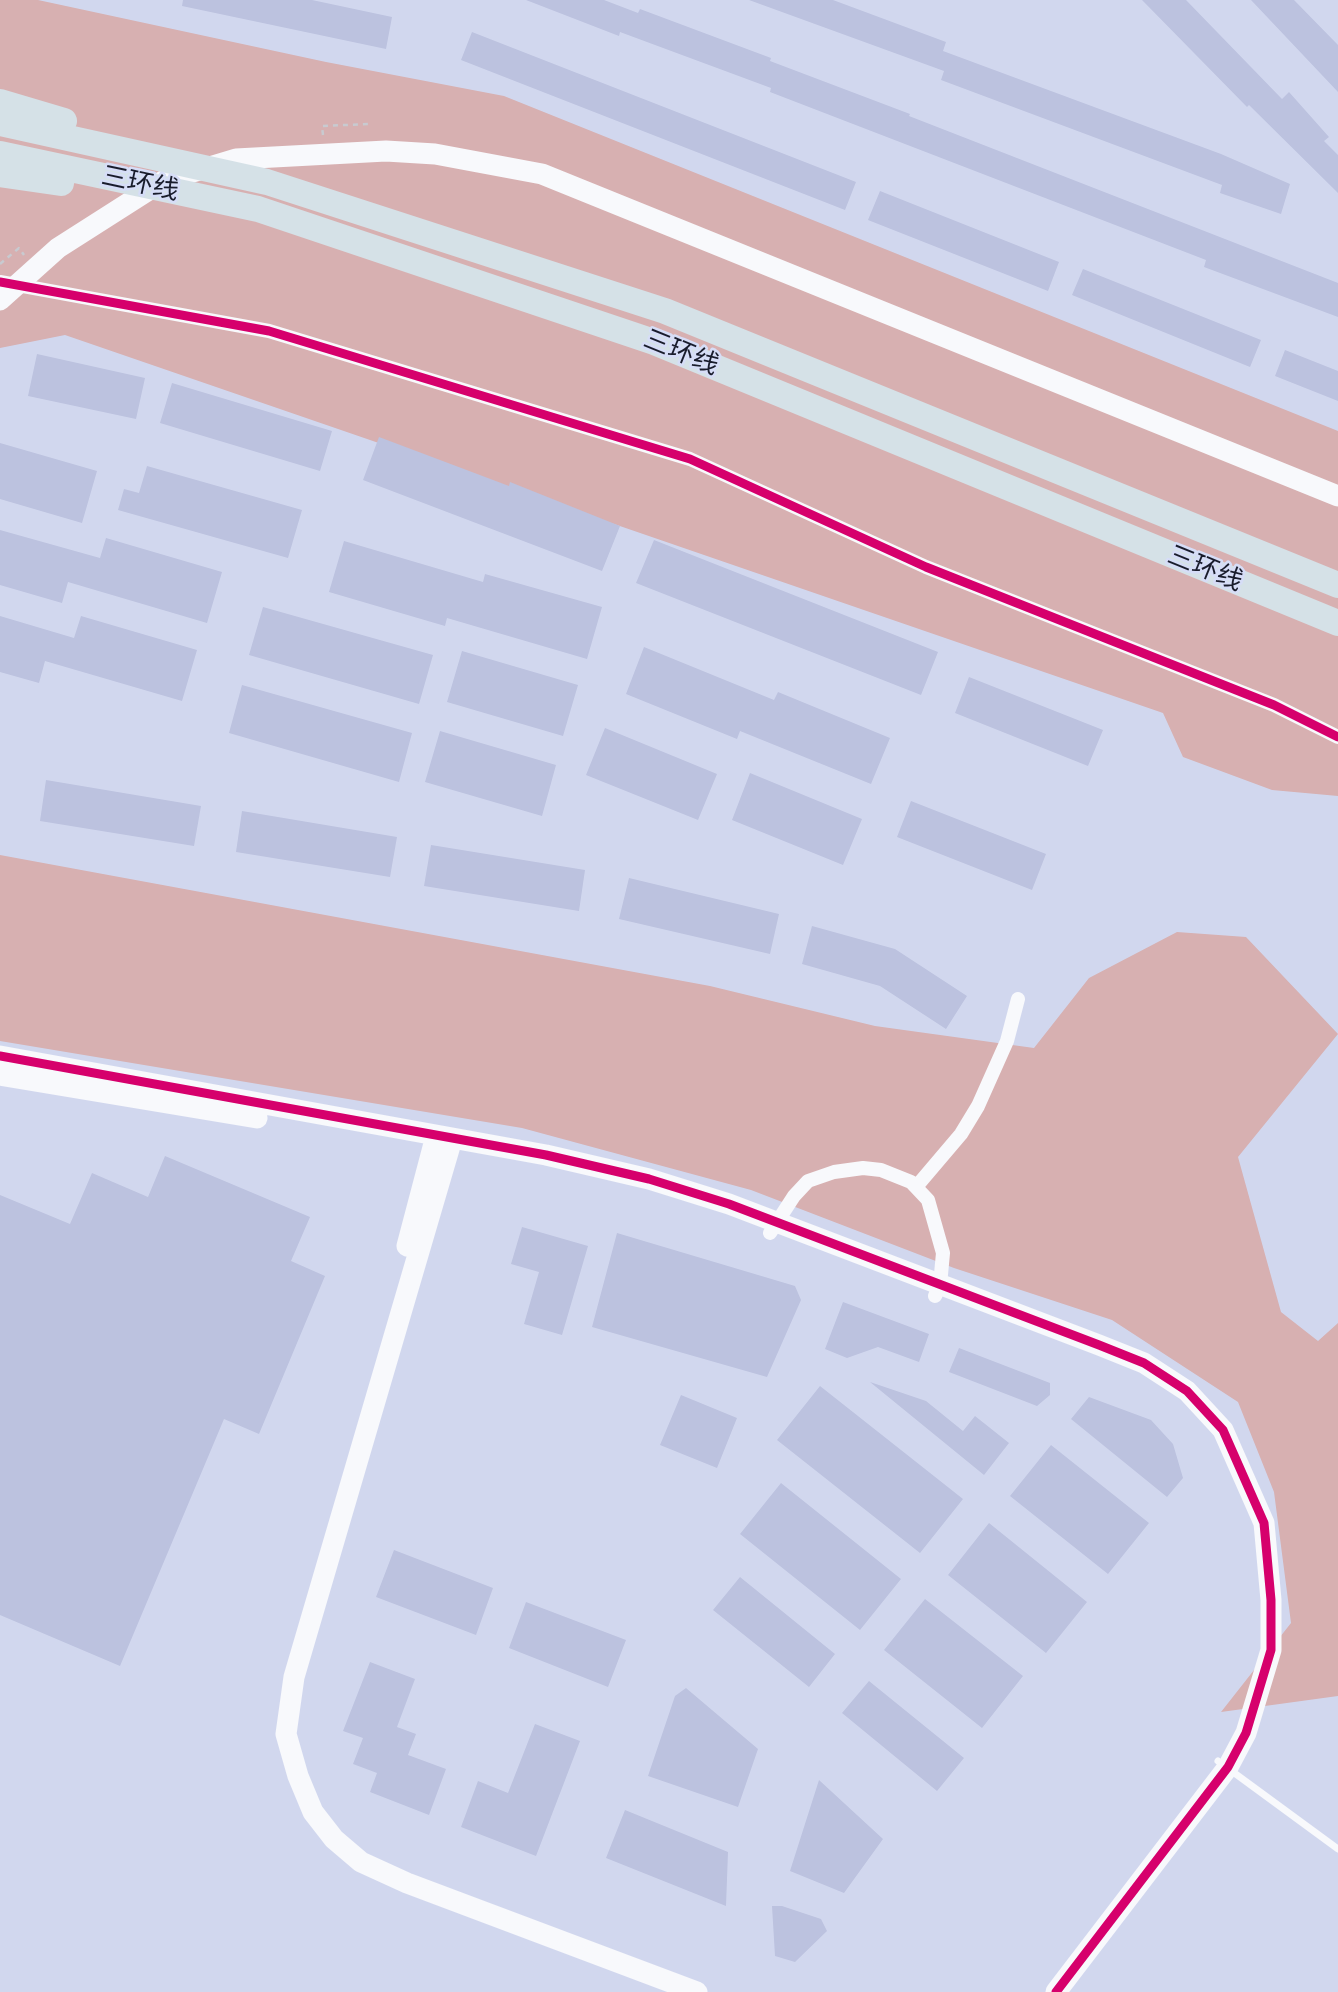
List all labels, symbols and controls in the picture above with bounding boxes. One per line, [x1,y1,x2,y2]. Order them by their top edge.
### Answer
street label: 三环线 [99,161,181,207]
street label: 三环线 [639,324,723,382]
street label: 三环线 [1163,540,1247,598]

